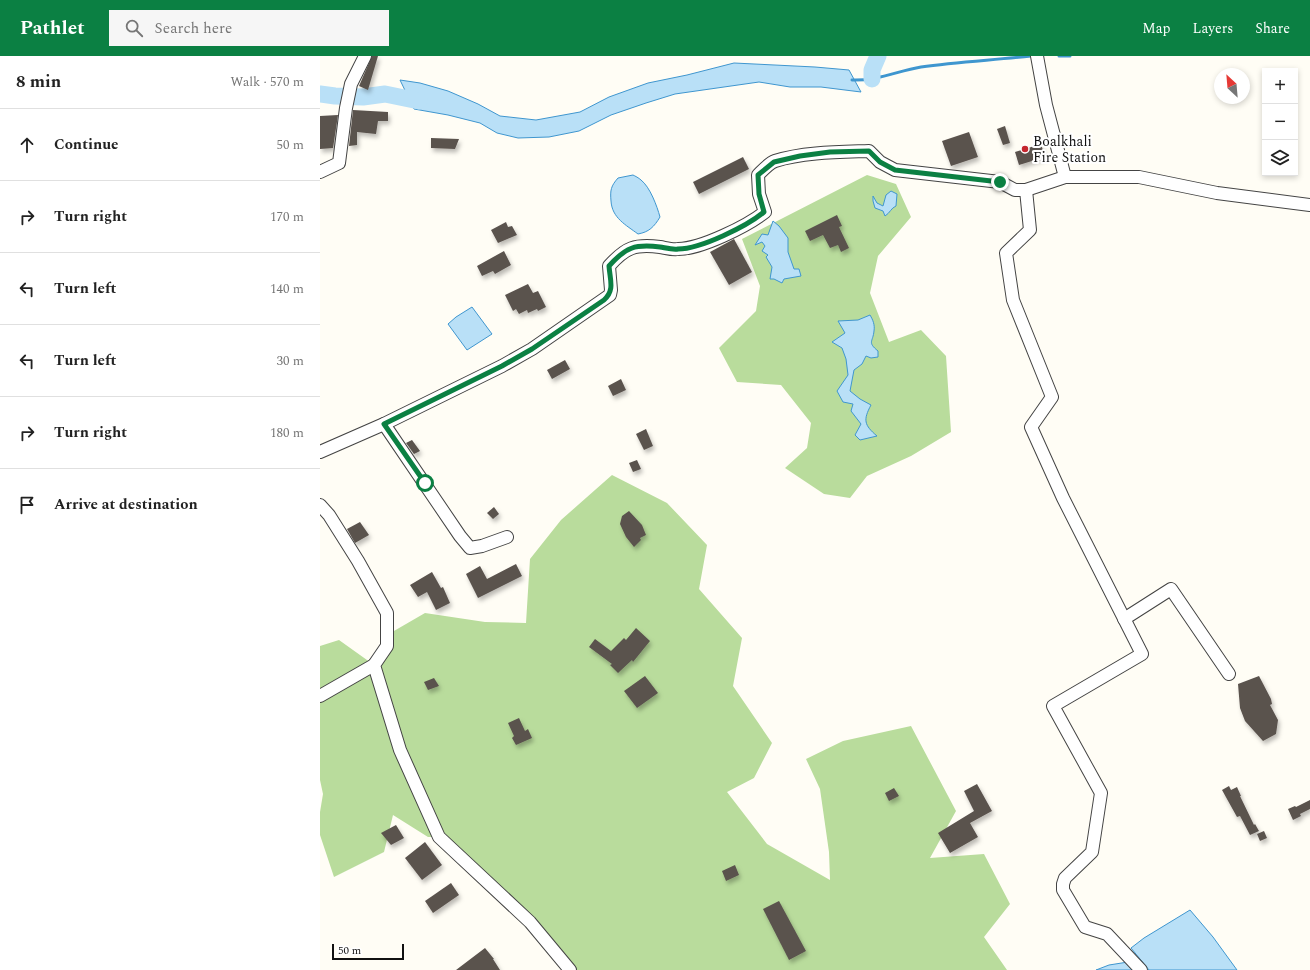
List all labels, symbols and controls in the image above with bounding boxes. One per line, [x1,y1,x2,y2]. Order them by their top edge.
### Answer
search box [109,10,389,46]
text: Pathlet [20,14,85,43]
icon: search [123,17,145,39]
text: Search here [155,17,232,40]
text: Map [1142,18,1171,39]
text: Layers [1193,18,1233,39]
text: Share [1255,18,1290,39]
north arrow [1214,68,1250,104]
map controls [1262,68,1298,176]
button: + [1262,68,1298,104]
text: 8 min [16,69,61,95]
text: Walk · 570 m [230,72,304,92]
button: − [1262,104,1298,140]
place label: Boalkhali Fire Station [1033,131,1106,168]
text: Continue [54,133,119,156]
icon: ahead [16,134,38,156]
text: 50 m [277,135,304,155]
button: layers [1262,140,1298,176]
marker: Boalkhali Fire Station [1020,144,1030,154]
route end [991,173,1009,191]
text: Turn right [54,205,127,228]
icon: right [16,206,38,228]
text: 170 m [270,207,304,227]
text: Turn left [54,277,116,300]
icon: left [16,278,38,300]
text: 140 m [270,279,304,299]
text: Turn left [54,349,116,372]
icon: left [16,350,38,372]
text: 30 m [277,351,304,371]
text: Turn right [54,421,127,444]
icon: right [16,422,38,444]
text: 180 m [270,423,304,443]
route start [416,474,434,492]
text: Arrive at destination [54,493,198,516]
icon: arrive [16,494,38,516]
scale bar [332,942,404,961]
text: 50 m [338,942,361,959]

